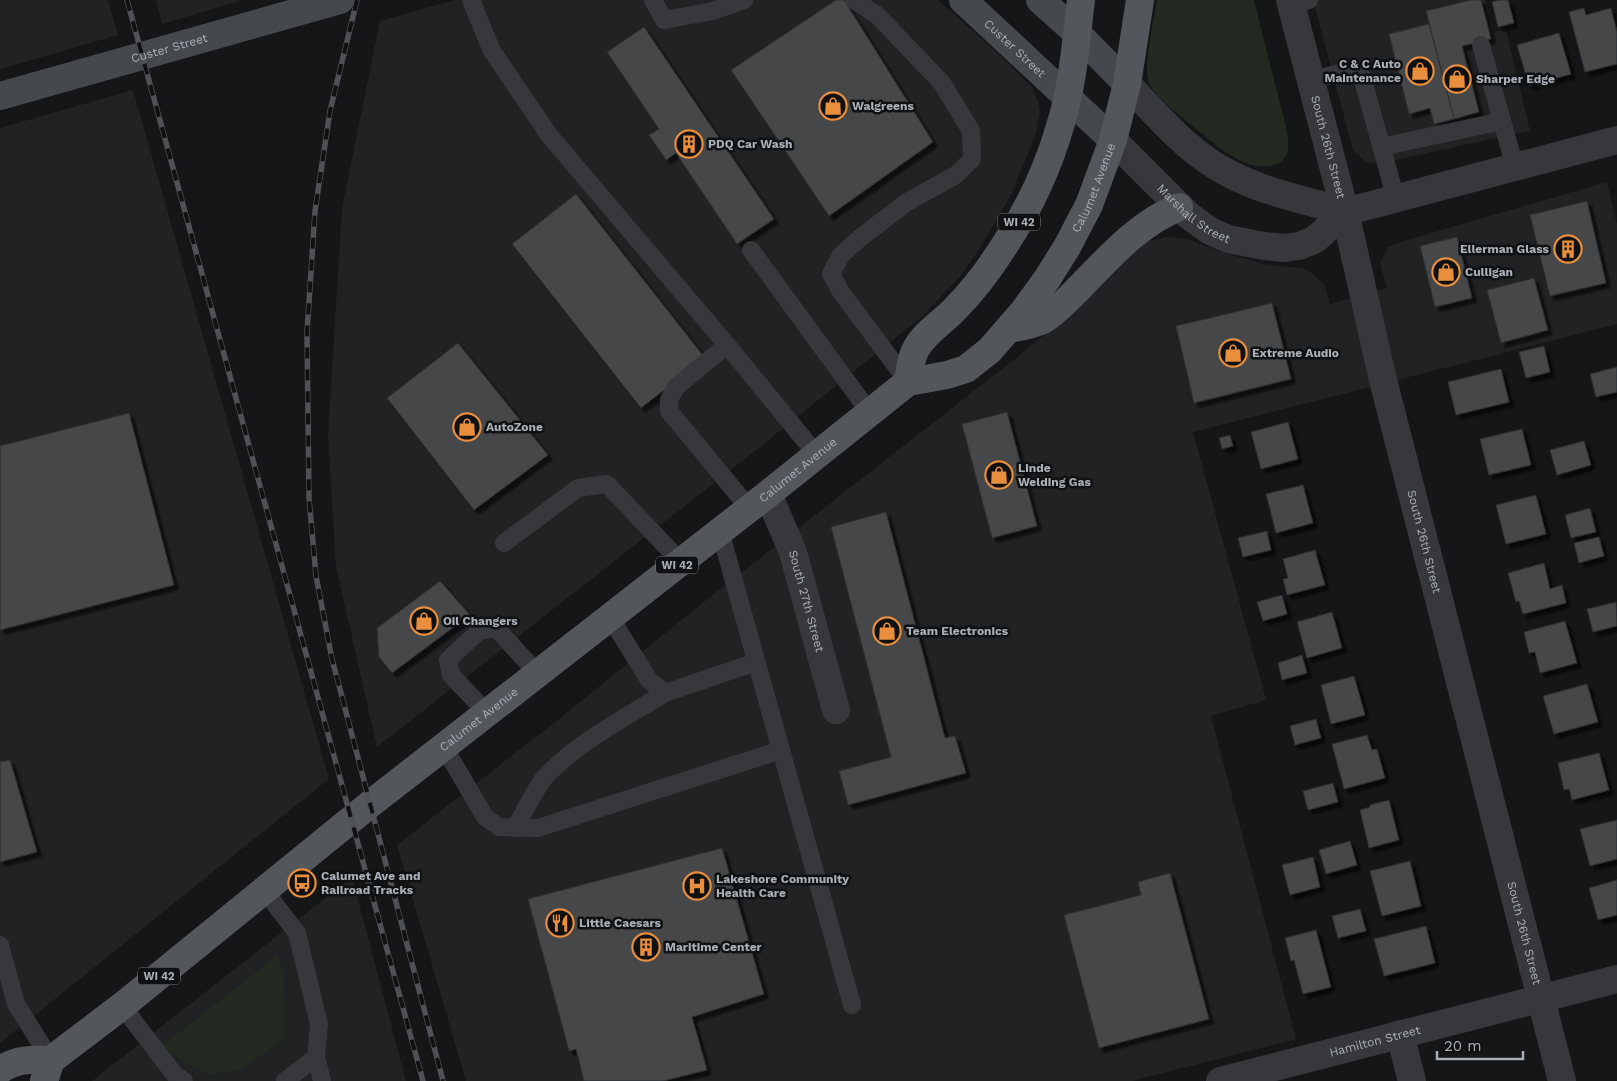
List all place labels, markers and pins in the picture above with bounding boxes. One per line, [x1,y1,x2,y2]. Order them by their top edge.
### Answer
shop icon: C & C Auto Maintenance [1405,56,1435,86]
place label: C & C Auto Maintenance [1324,57,1401,85]
shop icon: Sharper Edge [1442,64,1472,94]
place label: Sharper Edge [1476,72,1555,86]
shop icon: Walgreens [818,91,848,121]
place label: Walgreens [852,99,914,113]
building icon: PDQ Car Wash [674,129,704,159]
place label: PDQ Car Wash [708,137,793,151]
building icon: Ellerman Glass [1553,234,1583,264]
place label: Ellerman Glass [1460,242,1550,256]
shop icon: Culligan [1431,257,1461,287]
place label: Culligan [1465,265,1513,279]
shop icon: Extreme Audio [1218,338,1248,368]
place label: Extreme Audio [1252,346,1339,360]
shop icon: AutoZone [452,412,482,442]
place label: AutoZone [486,420,543,434]
shop icon: Linde Welding Gas [984,460,1014,490]
place label: Linde Welding Gas [1018,461,1091,489]
shop icon: Oil Changers [409,606,439,636]
place label: Oil Changers [443,614,518,628]
shop icon: Team Electronics [872,616,902,646]
place label: Team Electronics [906,624,1009,638]
bus stop icon: Calumet Ave and Railroad Tracks [287,868,317,898]
place label: Calumet Ave and Railroad Tracks [321,869,421,897]
hospital icon: Lakeshore Community Health Care [682,871,712,901]
place label: Lakeshore Community Health Care [716,872,849,900]
restaurant icon: Little Caesars [545,908,575,938]
place label: Little Caesars [579,916,661,930]
building icon: Maritime Center [631,932,661,962]
place label: Maritime Center [665,940,763,954]

